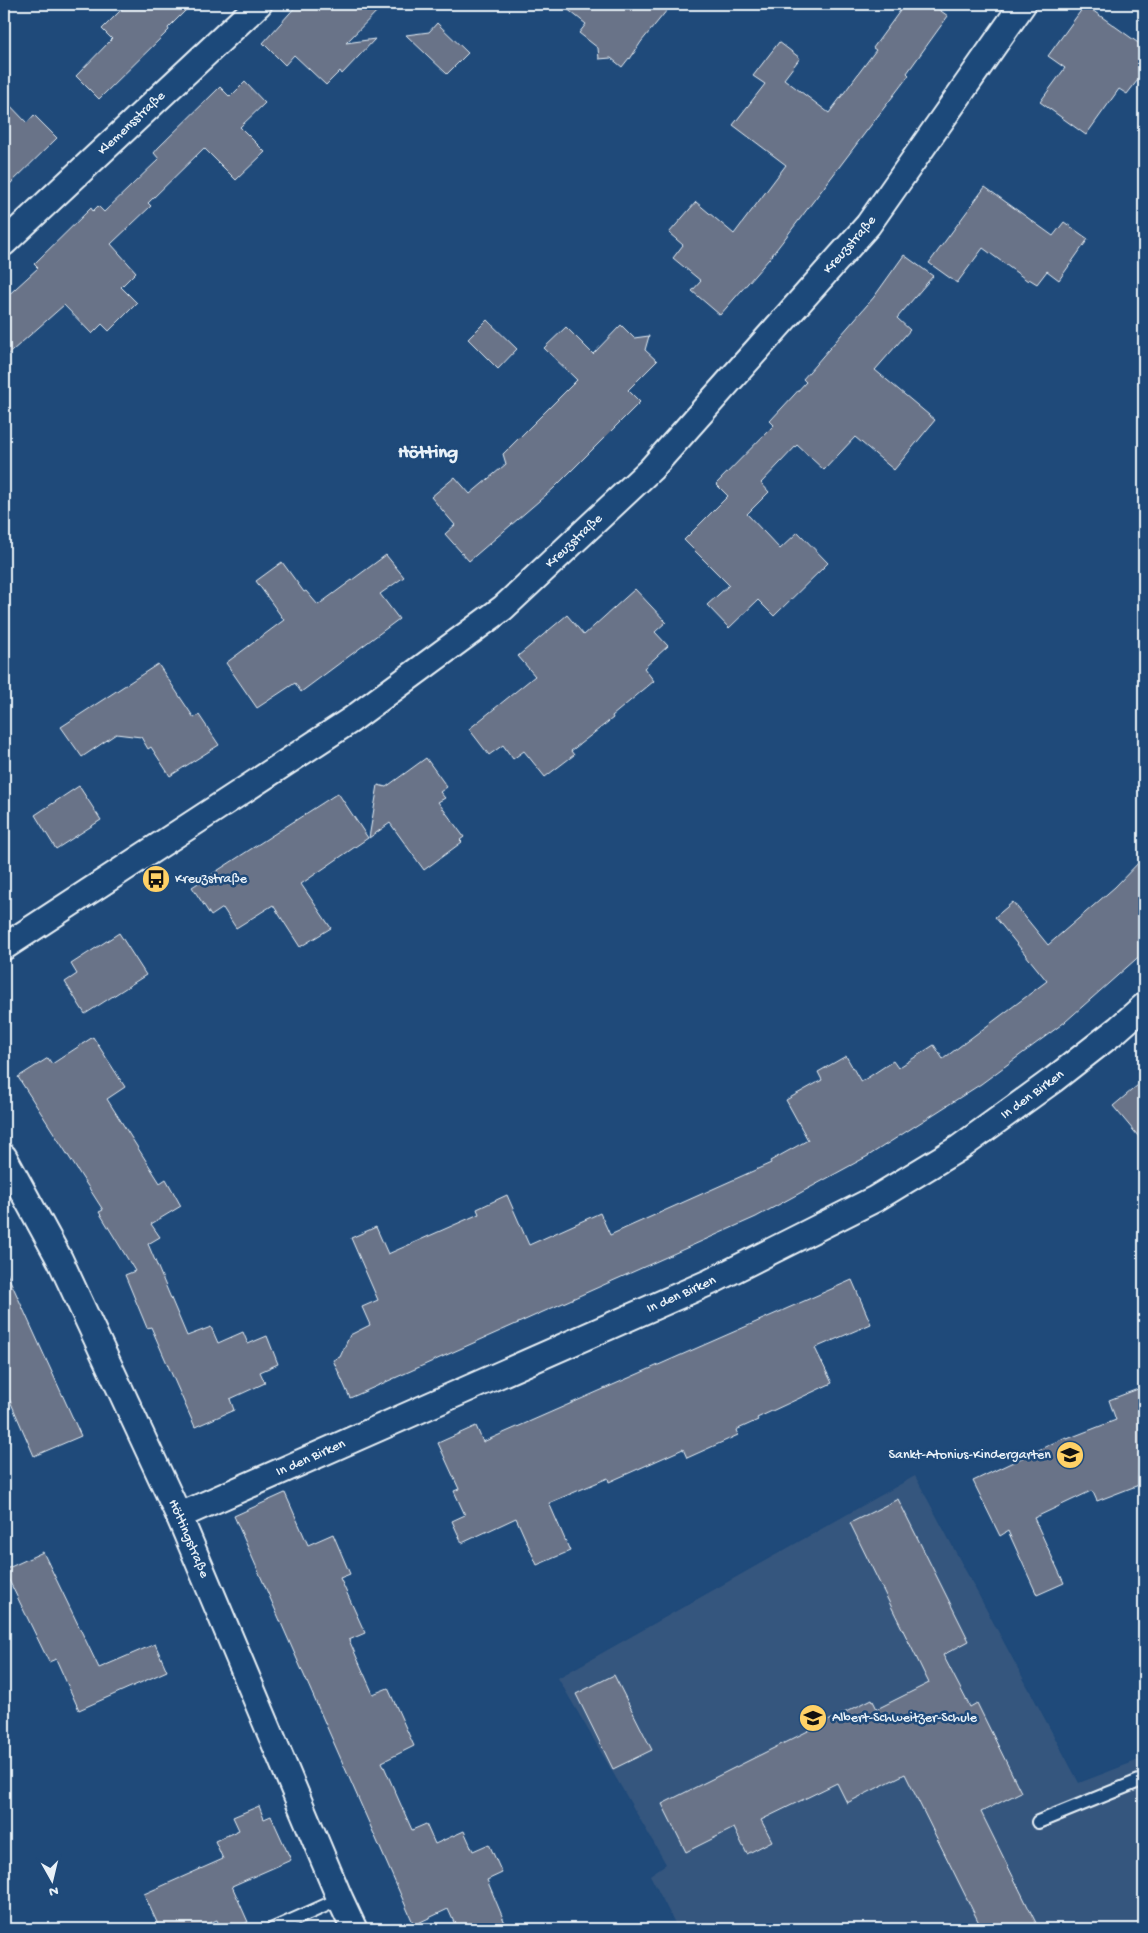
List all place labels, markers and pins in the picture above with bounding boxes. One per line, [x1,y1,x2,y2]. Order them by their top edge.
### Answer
bus stop icon: Kreuzstraße [141,864,171,894]
place label: Kreuzstraße [175,871,248,888]
school or university icon: Sankt-Atonius-Kindergarten [1055,1440,1085,1470]
place label: Sankt-Atonius-Kindergarten [889,1447,1051,1464]
school or university icon: Albert-Schweitzer-Schule [798,1703,828,1733]
place label: Albert-Schweitzer-Schule [832,1710,978,1727]

